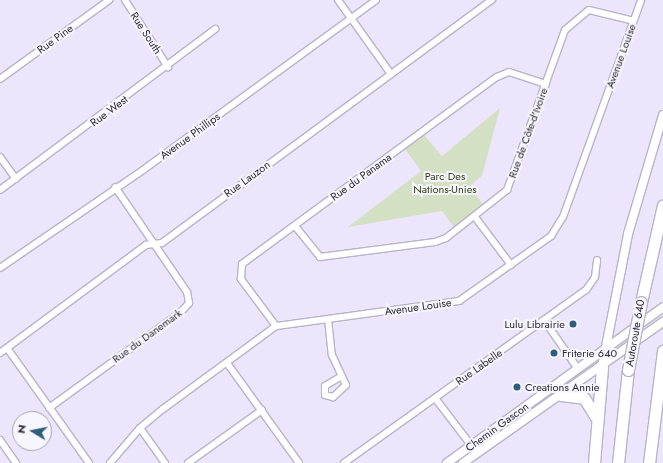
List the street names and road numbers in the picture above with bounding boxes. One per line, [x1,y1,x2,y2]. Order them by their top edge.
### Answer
street label: Rue South [128,10,164,56]
street label: Rue Pine [34,22,76,56]
street label: Avenue Louise [603,22,639,90]
street label: Rue de Côte-d'Ivoire [506,86,550,180]
street label: Rue West [88,93,130,129]
street label: Avenue Phillips [157,110,223,162]
street label: Rue du Panama [328,150,394,204]
street label: Rue Lauzon [221,158,273,200]
street label: Avenue Louise [384,296,452,318]
street label: Autoroute 640 [623,298,647,368]
street label: Rue du Danemark [110,306,184,366]
street label: Rue Labelle [453,346,505,388]
street label: Chemin Gascon [463,400,531,454]

